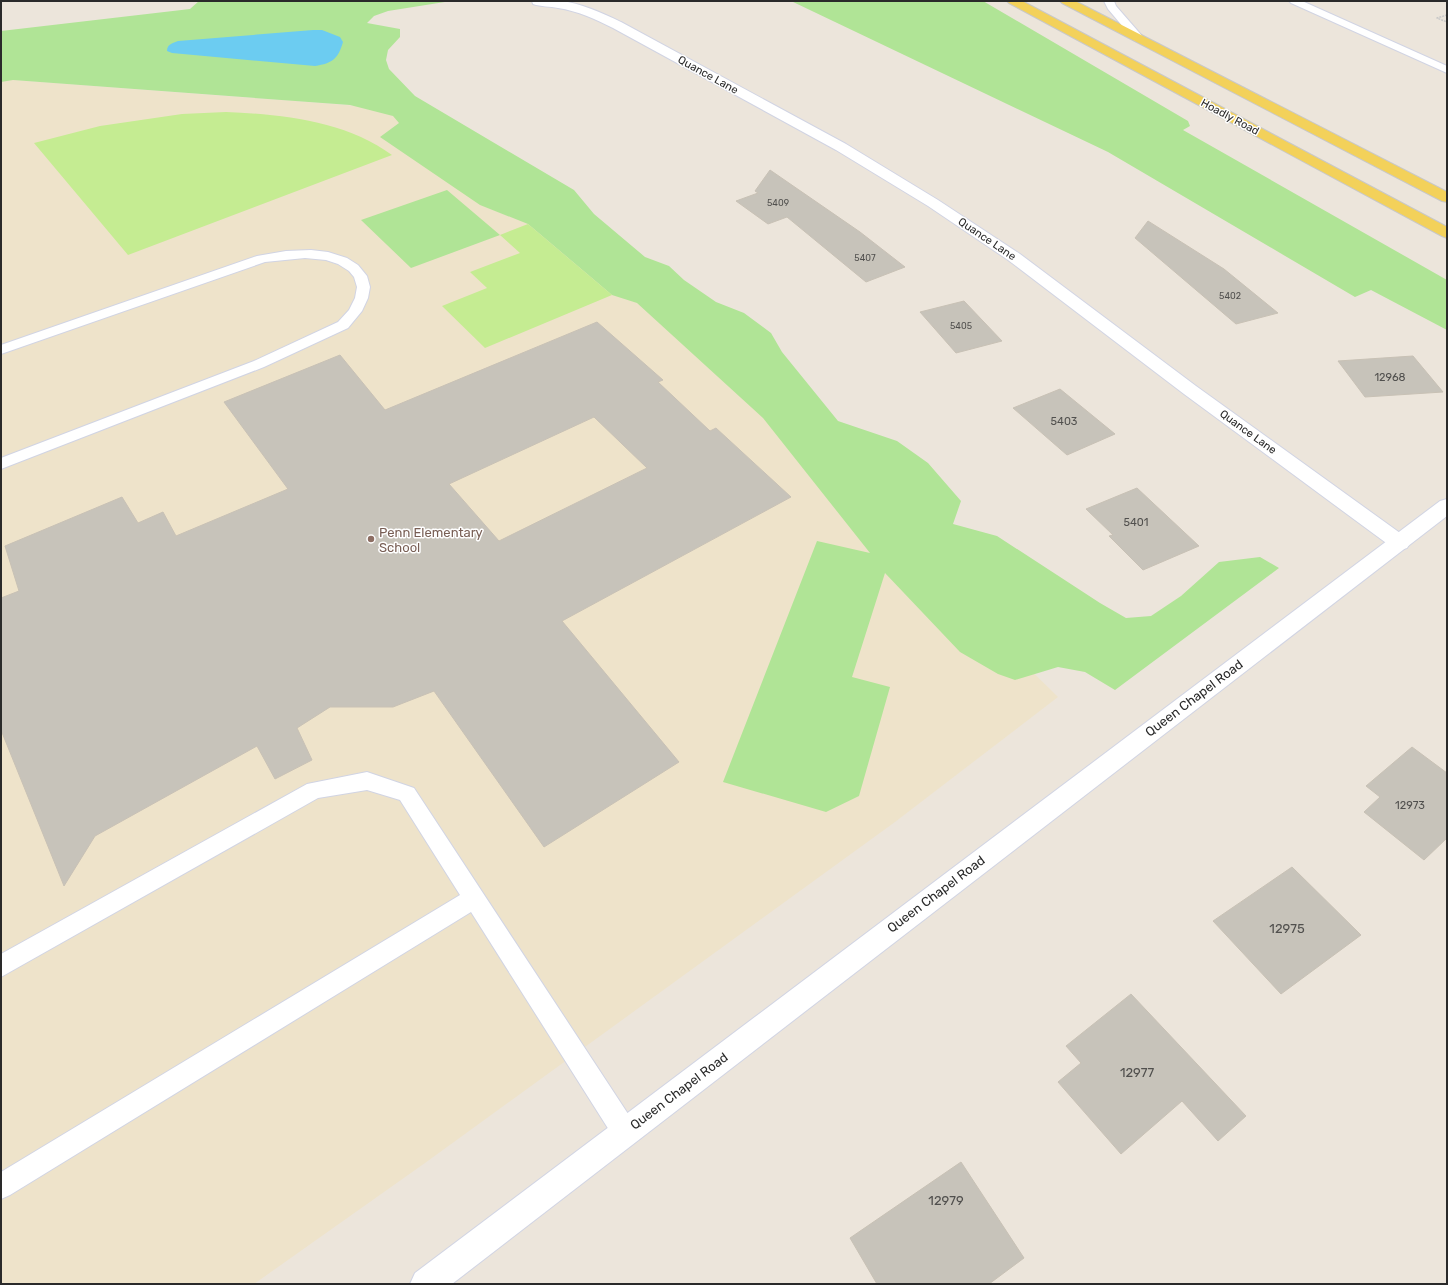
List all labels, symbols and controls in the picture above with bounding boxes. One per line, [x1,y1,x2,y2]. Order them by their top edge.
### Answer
street label: Quance Lane [676,53,740,97]
street label: Hoadly Road [1199,96,1261,138]
house number: 5409 [767,198,789,208]
street label: Quance Lane [956,215,1018,263]
house number: 5407 [854,253,876,263]
house number: 5402 [1219,291,1241,301]
house number: 5405 [950,321,972,331]
house number: 12968 [1374,371,1406,384]
street label: Quance Lane [1217,407,1279,457]
house number: 5403 [1051,415,1078,428]
house number: 5401 [1123,516,1149,529]
place label: Penn Elementary School [379,525,483,555]
marker: Penn Elementary School [366,534,376,544]
street label: Queen Chapel Road [1142,656,1246,740]
house number: 12973 [1395,799,1425,812]
street label: Queen Chapel Road [884,852,988,936]
house number: 12975 [1269,921,1305,936]
street label: Queen Chapel Road [627,1049,731,1133]
house number: 12977 [1120,1065,1154,1080]
house number: 12979 [928,1193,964,1208]

